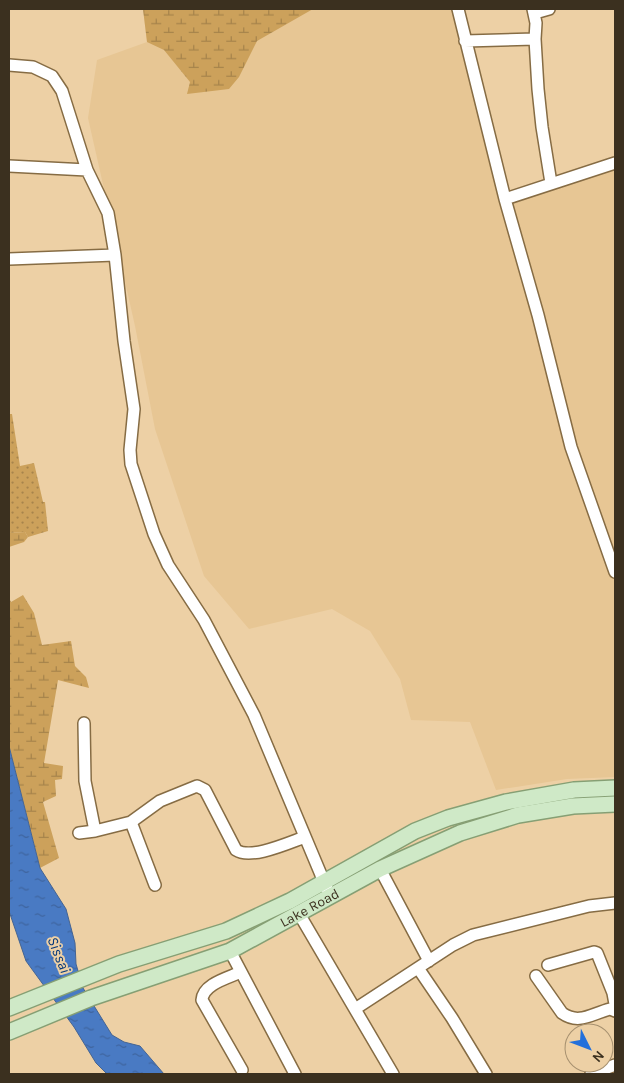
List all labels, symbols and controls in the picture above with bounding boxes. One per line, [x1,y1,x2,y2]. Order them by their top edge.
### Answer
street label: Lake Road [277,885,342,931]
water label: Sissai [44,934,74,976]
north arrow [564,1023,614,1073]
text: N [589,1047,608,1066]

